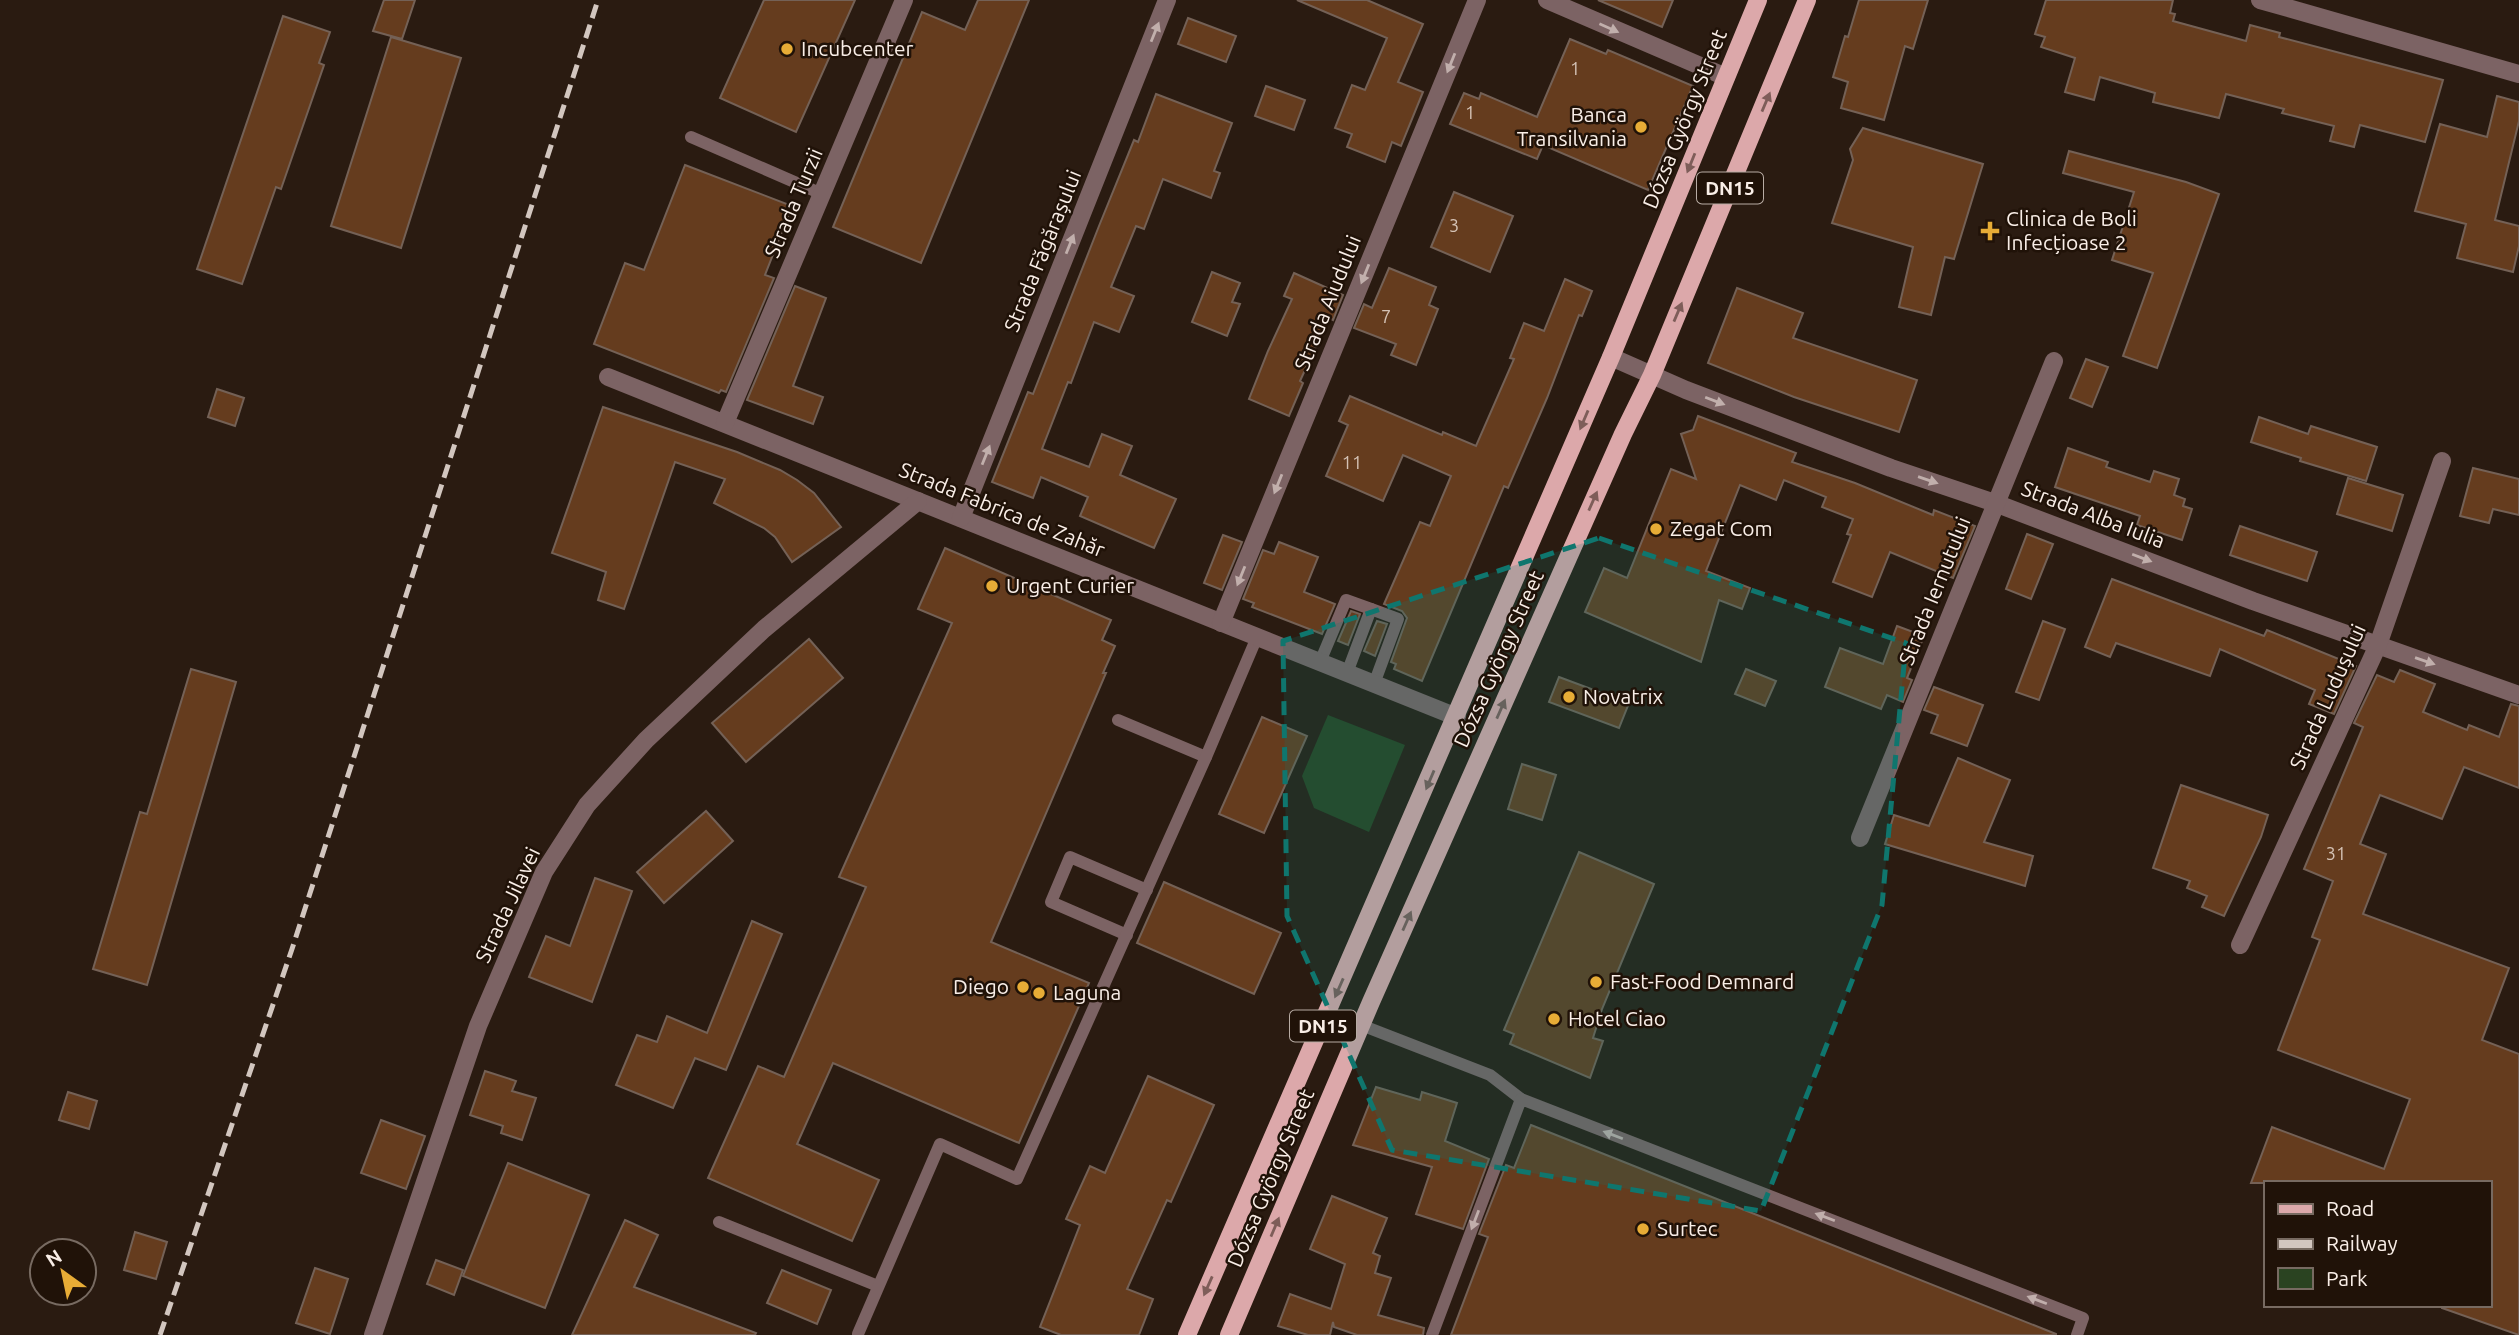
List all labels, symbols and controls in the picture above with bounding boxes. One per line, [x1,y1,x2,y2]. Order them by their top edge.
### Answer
one-way arrow [1149,22,1160,43]
one-way arrow [1599,22,1619,34]
street label: Dózsa György Street [1637,26,1731,212]
place label: Incubcenter [801,36,913,60]
marker: Incubcenter [779,41,795,57]
one-way arrow [1446,53,1457,74]
house number: 1 [1570,58,1580,78]
one-way arrow [1761,92,1772,113]
house number: 1 [1465,102,1475,122]
place label: Banca Transilvania [1517,102,1627,150]
marker: Banca Transilvania [1633,119,1649,135]
street label: Strada Turzii [759,144,827,261]
one-way arrow [1686,153,1697,174]
street label: Strada Făgărașului [999,166,1085,335]
road number: DN15 [1697,172,1763,204]
place label: Clinica de Boli Infecțioase 2 [2006,206,2137,254]
house number: 3 [1449,215,1459,235]
marker: Clinica de Boli Infecțioase 2 [1980,221,2000,241]
street label: Strada Aiudului [1289,232,1365,374]
one-way arrow [1065,233,1076,254]
one-way arrow [1359,263,1370,284]
one-way arrow [1672,302,1684,322]
house number: 7 [1381,306,1391,326]
one-way arrow [1704,395,1725,406]
one-way arrow [1578,410,1590,430]
one-way arrow [980,444,991,465]
house number: 11 [1342,452,1362,472]
street label: Strada Fabrica de Zahăr [896,457,1109,561]
one-way arrow [1273,474,1284,495]
one-way arrow [1917,475,1938,486]
street label: Strada Alba Iulia [2018,476,2168,552]
one-way arrow [1588,491,1599,512]
street label: Strada Iernutului [1893,513,1975,668]
place label: Zegat Com [1670,516,1773,540]
marker: Zegat Com [1648,521,1664,537]
one-way arrow [2131,553,2152,564]
one-way arrow [1235,565,1246,586]
street label: Dózsa György Street [1448,566,1548,751]
place label: Urgent Curier [1006,573,1134,597]
marker: Urgent Curier [984,578,1000,594]
street label: Strada Ludușului [2284,620,2370,773]
one-way arrow [2414,656,2435,667]
place label: Novatrix [1583,684,1664,708]
marker: Novatrix [1561,689,1577,705]
one-way arrow [1496,699,1507,720]
one-way arrow [1424,769,1435,790]
street label: Strada Jilavei [470,843,544,966]
house number: 31 [2326,843,2346,863]
one-way arrow [1401,911,1413,931]
place label: Fast-Food Demnard [1610,969,1794,993]
place label: Diego [953,974,1009,998]
marker: Fast-Food Demnard [1588,974,1604,990]
one-way arrow [1333,978,1344,999]
marker: Diego [1015,979,1031,995]
place label: Laguna [1053,980,1121,1004]
marker: Laguna [1031,985,1047,1001]
place label: Hotel Ciao [1568,1006,1666,1030]
road number: DN15 [1290,1010,1356,1042]
marker: Hotel Ciao [1546,1011,1562,1027]
street label: Dózsa György Street [1222,1085,1318,1270]
one-way arrow [1602,1130,1623,1141]
legend [2264,1181,2491,1307]
text: Road [2326,1196,2374,1220]
one-way arrow [1470,1209,1481,1230]
one-way arrow [1814,1212,1835,1223]
place label: Surtec [1657,1216,1718,1240]
one-way arrow [1269,1217,1281,1237]
marker: Surtec [1635,1221,1651,1237]
text: Railway [2326,1231,2398,1255]
north arrow [28,1237,98,1307]
text: N [42,1245,66,1271]
text: Park [2326,1266,2368,1290]
one-way arrow [1202,1276,1213,1297]
one-way arrow [2027,1294,2048,1305]

